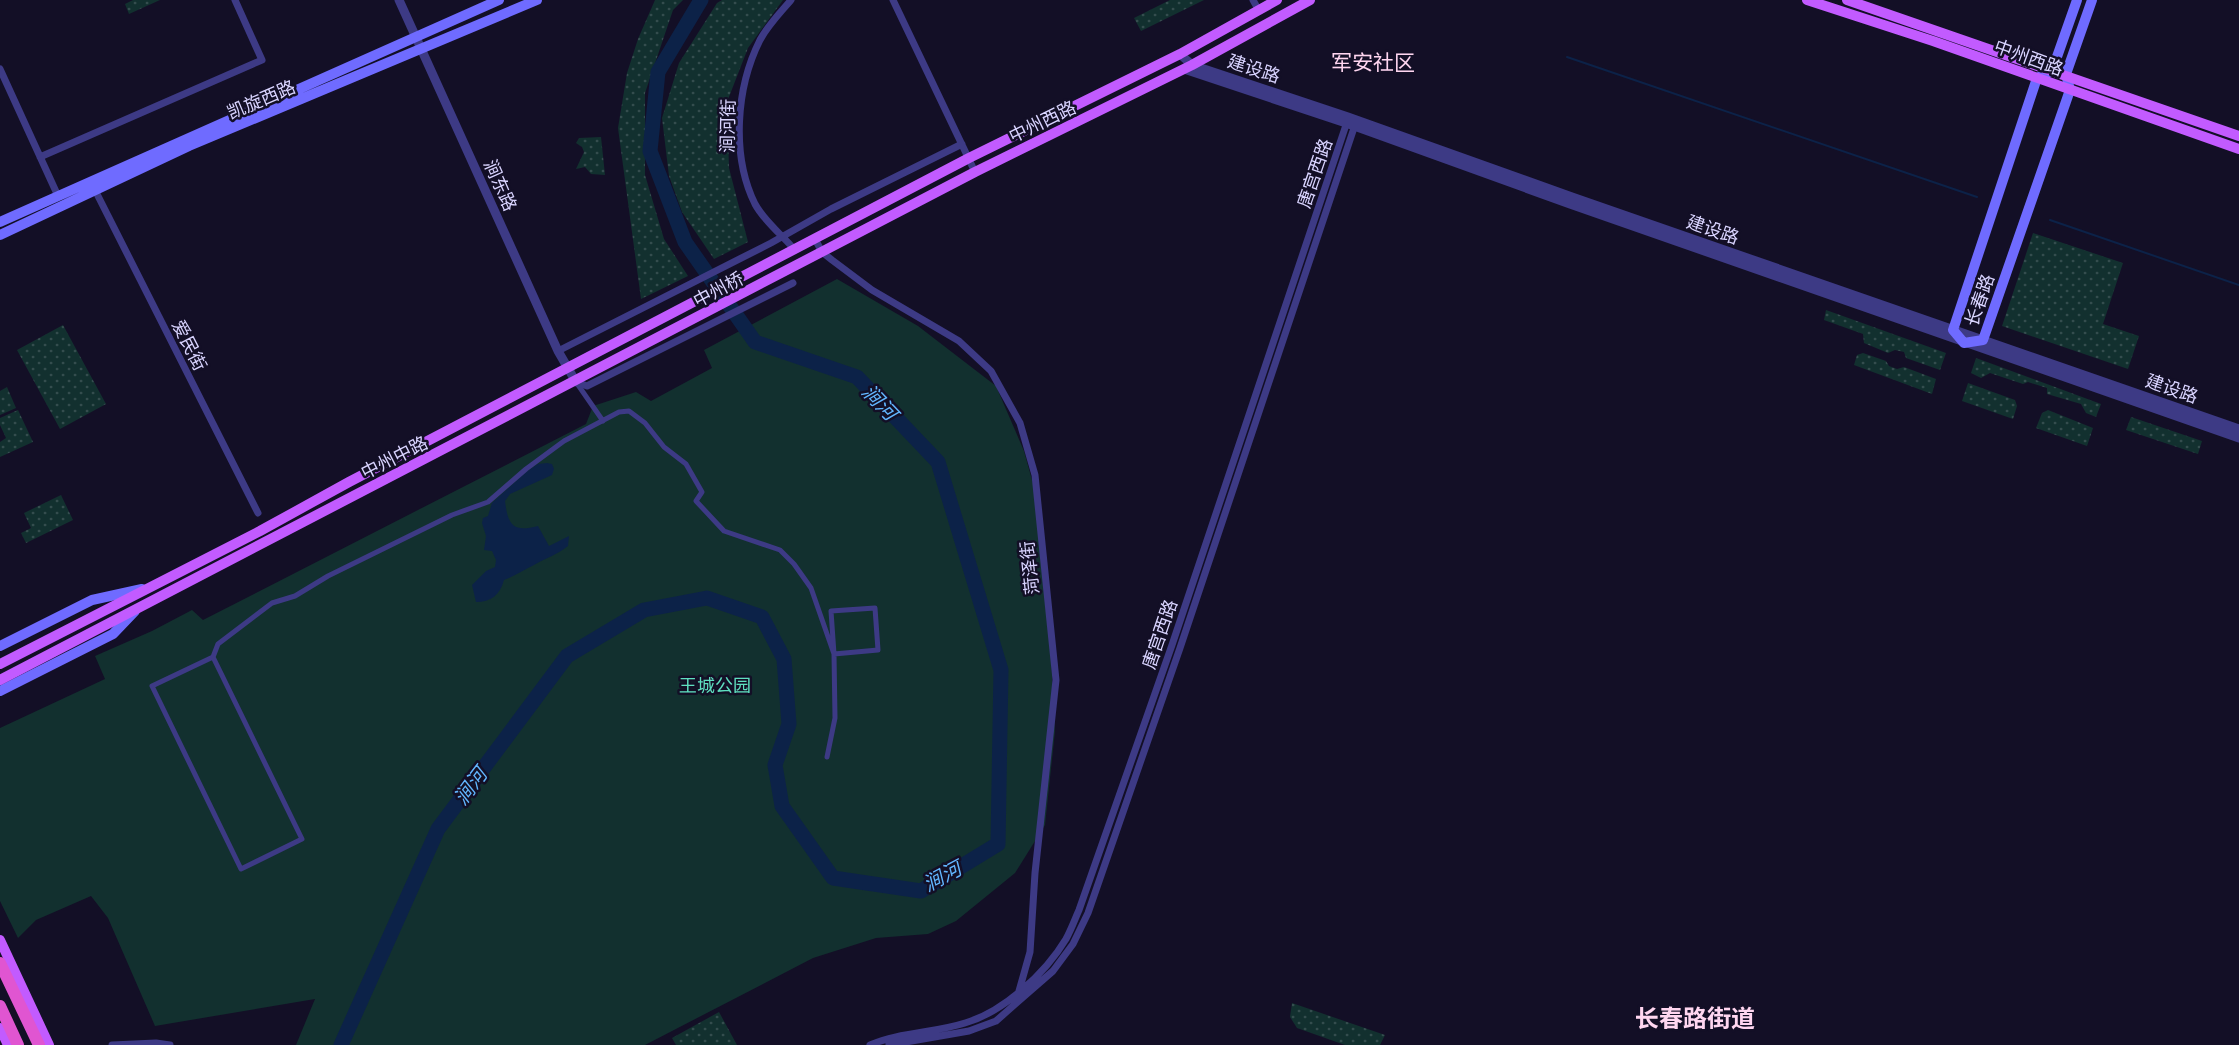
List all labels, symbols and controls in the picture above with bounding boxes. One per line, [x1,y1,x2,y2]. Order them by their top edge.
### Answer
street label: 中州西路 [1992,35,2066,79]
street label: 建设路 [1225,50,1283,86]
district label: 军安社区 [1331,50,1415,74]
street label: 凯旋西路 [224,76,298,122]
street label: 中州西路 [1005,96,1079,146]
street label: 涧河街 [717,99,737,153]
street label: 唐宫西路 [1293,136,1335,210]
street label: 涧东路 [481,156,521,214]
street label: 建设路 [1684,211,1742,247]
street label: 中州桥 [689,267,747,311]
street label: 长春路 [1961,271,1997,329]
street label: 爱民街 [169,316,211,374]
street label: 建设路 [2143,370,2201,406]
water label: 涧河 [858,380,905,427]
street label: 中州中路 [357,432,431,482]
street label: 菏泽街 [1016,540,1042,596]
street label: 唐宫西路 [1138,597,1180,671]
park label: 王城公园 [679,675,751,695]
water label: 涧河 [449,760,494,809]
water label: 涧河 [919,855,969,896]
district label: 长春路街道 [1635,1005,1755,1032]

